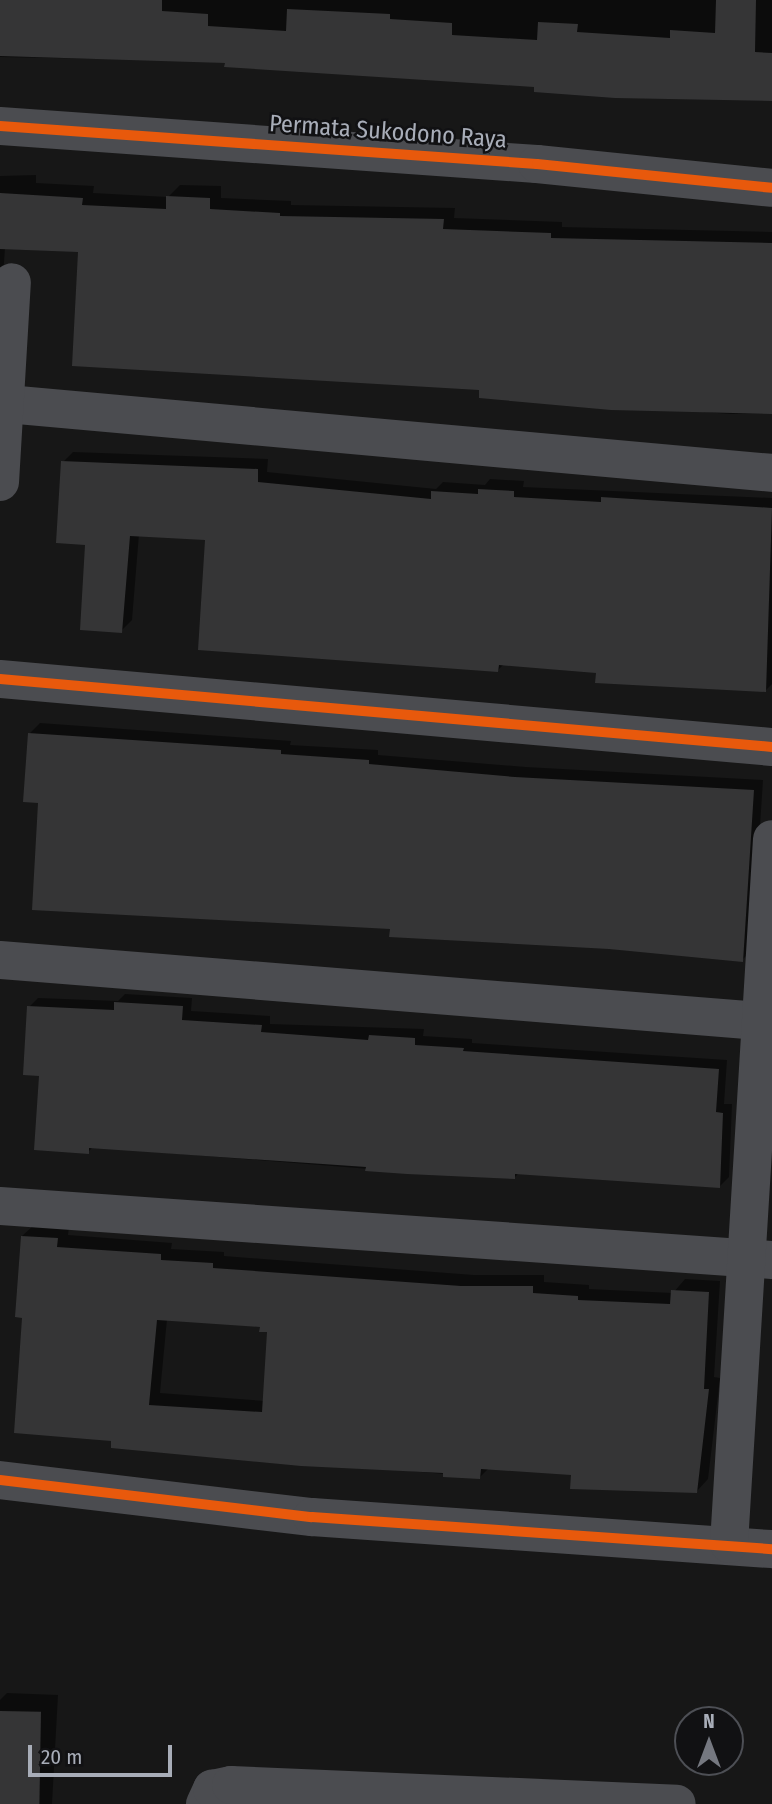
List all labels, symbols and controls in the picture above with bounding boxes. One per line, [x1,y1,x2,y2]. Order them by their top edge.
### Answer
street label: Permata Sukodono Raya [268,109,508,155]
north arrow [674,1706,744,1776]
text: N [703,1710,715,1733]
scale bar [32,1730,175,1774]
text: 20 m [41,1744,82,1770]

